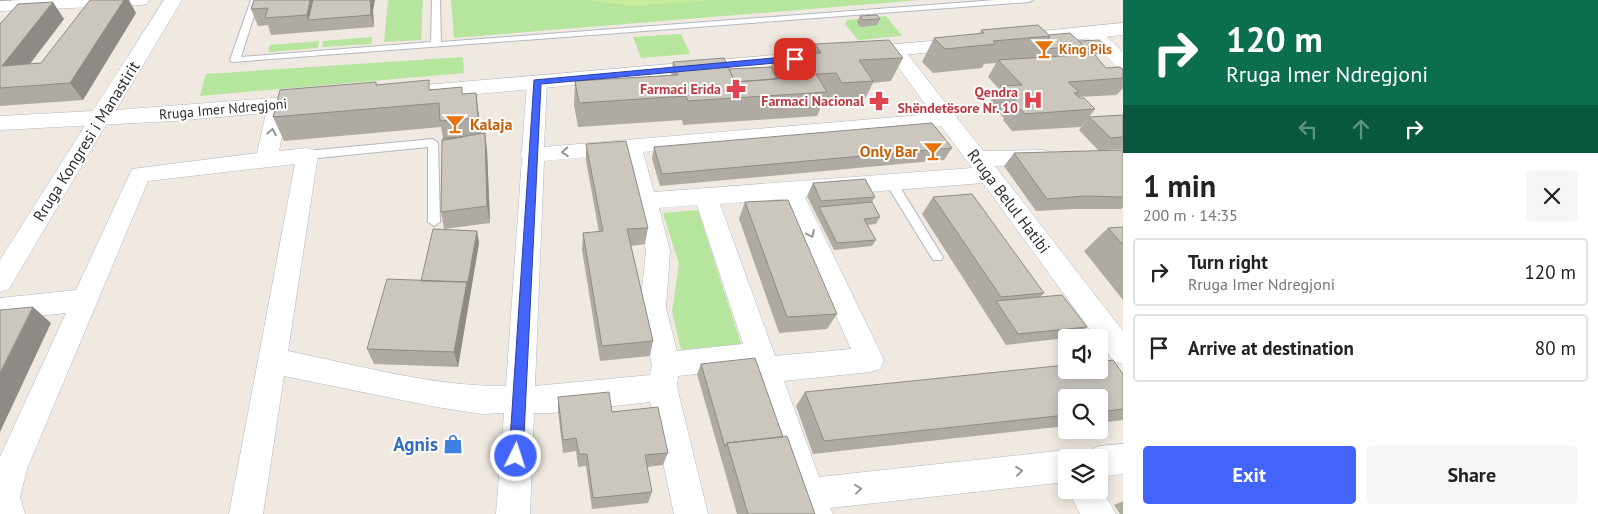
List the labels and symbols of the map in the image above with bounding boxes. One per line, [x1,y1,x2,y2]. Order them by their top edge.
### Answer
pin [774,38,816,80]
bar icon: King Pils [1033,38,1055,60]
place label: King Pils [1059,40,1112,58]
street label: Rruga Kongresi i Manastirit [28,57,144,225]
pharmacy icon: Farmaci Erida [725,78,747,100]
place label: Farmaci Erida [640,80,721,98]
place label: Qendra Shëndetësore Nr. 10 [897,83,1018,117]
hospital icon: Qendra Shëndetësore Nr. 10 [1022,89,1044,111]
pharmacy icon: Farmaci Nacional [868,90,890,112]
place label: Farmaci Nacional [761,92,865,110]
street label: Rruga Imer Ndregjoni [158,94,288,124]
bar icon: Kalaja [444,113,466,135]
place label: Kalaja [470,114,512,134]
one-way arrow [266,128,277,136]
bar icon: Only Bar [922,140,944,162]
place label: Only Bar [860,141,918,161]
street label: Rruga Belul Hatibi [963,145,1055,257]
one-way arrow [561,147,569,158]
one-way arrow [804,229,815,238]
position arrow [489,429,541,481]
place label: Agnis [393,432,438,456]
shop icon: Agnis [442,433,464,455]
one-way arrow [1016,466,1024,477]
one-way arrow [854,484,862,495]

